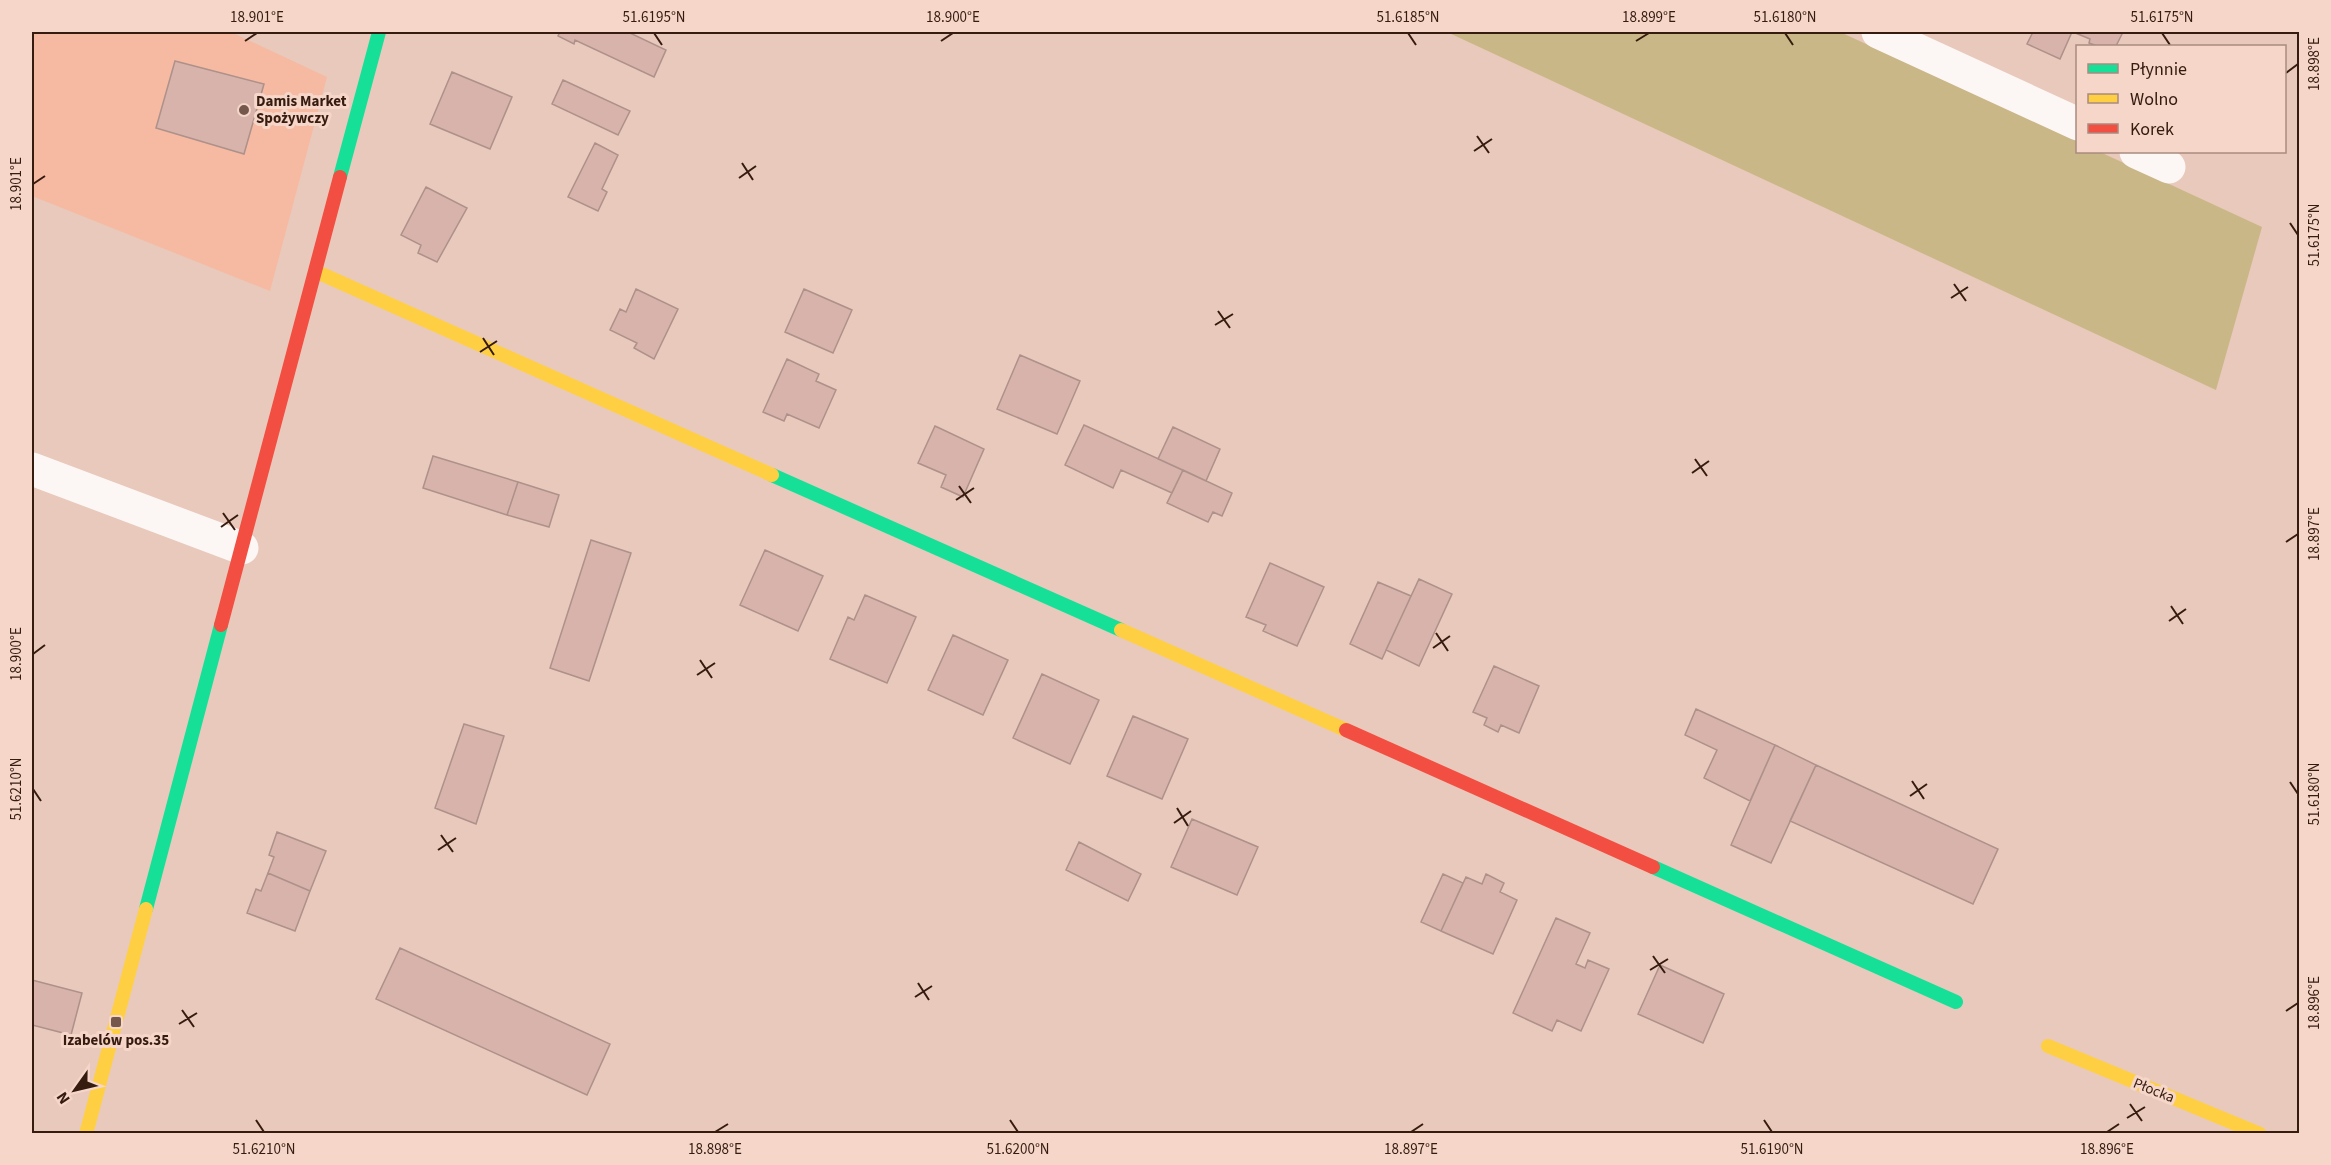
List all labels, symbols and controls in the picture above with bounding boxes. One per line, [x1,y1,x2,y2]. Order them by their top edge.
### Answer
text: 18.901°E [230,7,284,28]
text: 51.6195°N [622,7,686,28]
text: 18.900°E [926,7,980,28]
text: 51.6185°N [1376,7,1440,28]
text: 18.899°E [1622,7,1676,28]
text: 51.6180°N [1753,7,1817,28]
text: 51.6175°N [2130,7,2194,28]
text: 18.898°E [2304,37,2325,91]
legend [2076,45,2286,153]
text: Płynnie [2130,57,2187,82]
text: Wolno [2130,87,2178,112]
place label: Damis Market Spożywczy [256,91,347,129]
marker: Damis Market Spożywczy [237,103,251,117]
text: Korek [2130,117,2174,142]
text: 18.901°E [6,157,27,211]
text: 51.6175°N [2304,203,2325,267]
text: 18.897°E [2304,507,2325,561]
text: 18.900°E [6,627,27,681]
text: 51.6210°N [6,757,27,821]
text: 51.6180°N [2304,762,2325,826]
text: 18.896°E [2304,976,2325,1030]
marker: Izabelów pos.35 [109,1015,123,1029]
place label: Izabelów pos.35 [63,1030,169,1051]
north arrow [45,1060,105,1120]
street label: Płocka [2130,1073,2178,1108]
text: N [51,1087,75,1108]
text: 51.6210°N [232,1139,296,1160]
text: 18.898°E [688,1139,742,1160]
text: 51.6200°N [986,1139,1050,1160]
text: 18.897°E [1384,1139,1438,1160]
text: 51.6190°N [1740,1139,1804,1160]
text: 18.896°E [2080,1139,2134,1160]

